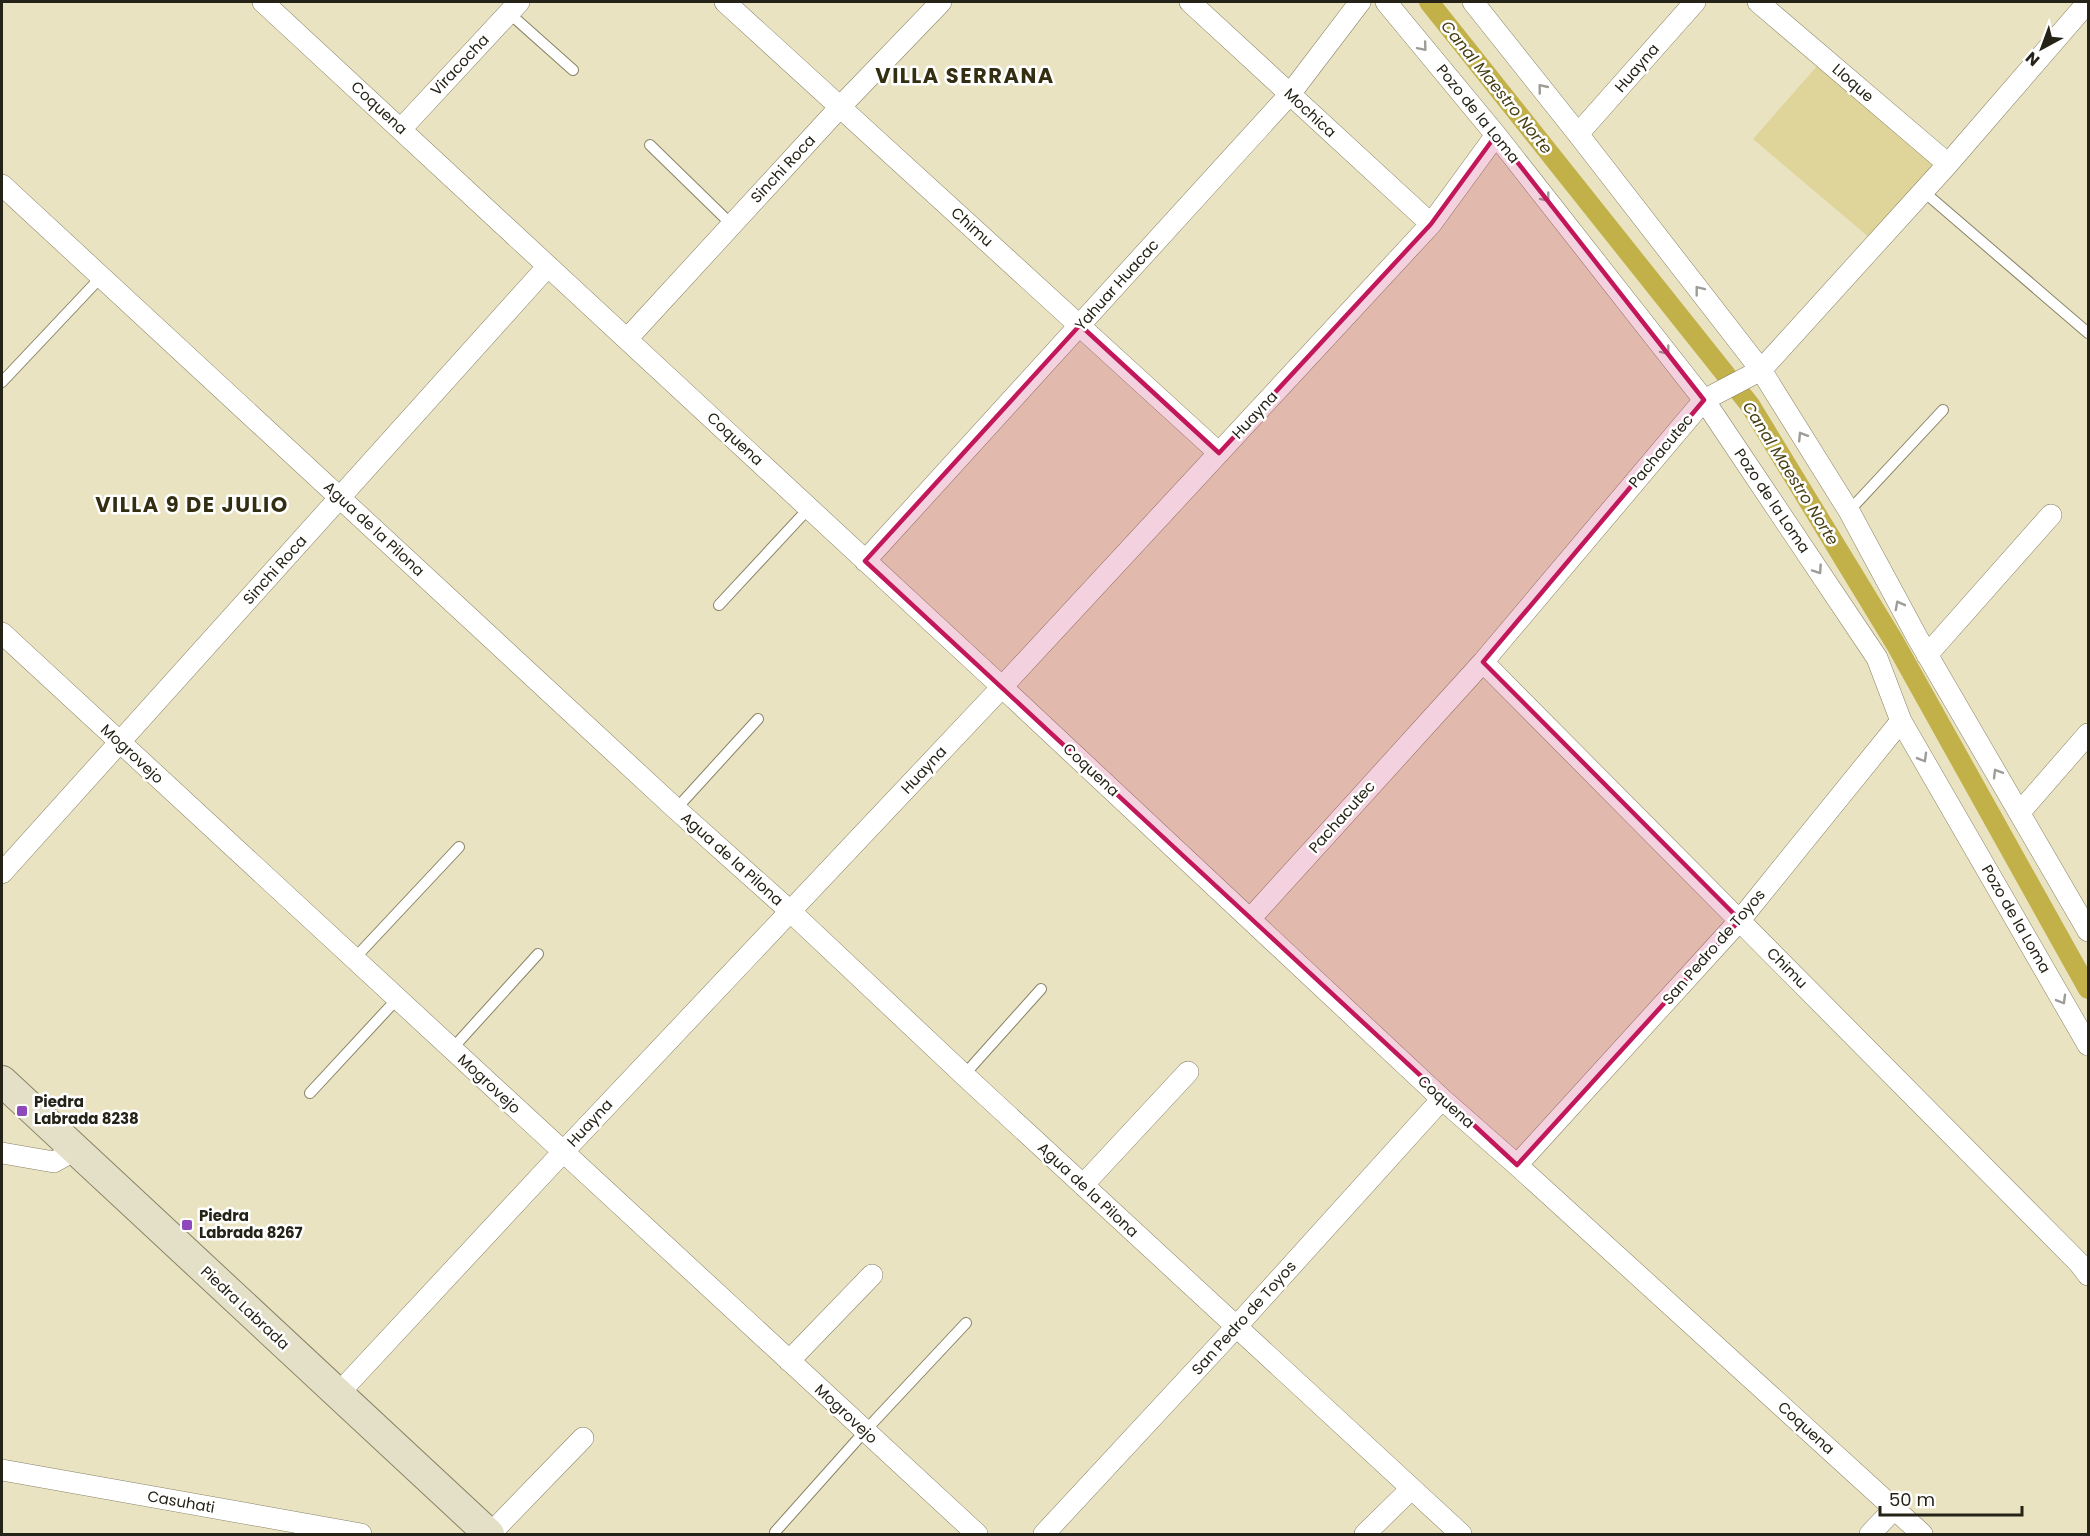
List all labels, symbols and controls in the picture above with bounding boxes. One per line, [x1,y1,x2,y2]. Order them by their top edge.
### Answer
water label: Canal Maestro Norte [1436,16,1558,159]
north arrow [2012,18,2072,78]
street label: Viracocha [426,29,494,100]
street label: Huayna [1610,39,1664,97]
one-way arrow [1416,40,1427,51]
text: N [2020,46,2045,72]
street label: Lloque [1828,59,1879,107]
street label: Pozo de la Loma [1432,60,1525,168]
district label: VILLA SERRANA [875,61,1055,90]
street label: Coquena [347,76,412,139]
street label: Mochica [1280,83,1341,142]
one-way arrow [1538,84,1549,95]
street label: Sinchi Roca [745,130,820,207]
one-way arrow [1538,191,1549,202]
street label: Chimu [947,202,998,251]
street label: Yahuar Huacac [1070,234,1163,335]
one-way arrow [1696,286,1707,297]
one-way arrow [1659,345,1670,356]
street label: Huayna [1227,386,1282,443]
water label: Canal Maestro Norte [1737,397,1844,550]
street label: Coquena [703,407,768,470]
street label: Pachacutec [1624,409,1698,492]
one-way arrow [1799,431,1810,442]
street label: Pozo de la Loma [1730,444,1815,557]
street label: Agua de la Pilona [319,476,429,581]
district label: VILLA 9 DE JULIO [95,490,289,519]
street label: Sinchi Roca [238,531,311,609]
one-way arrow [1811,564,1822,575]
one-way arrow [1895,600,1906,611]
street label: Mogrovejo [96,719,168,788]
street label: Coquena [1059,738,1124,801]
street label: Huayna [896,741,951,798]
one-way arrow [1915,752,1927,763]
one-way arrow [1993,769,2005,779]
street label: Pachacutec [1304,776,1380,857]
street label: Agua de la Pilona [677,807,788,910]
street label: Pozo de la Loma [1977,861,2056,977]
street label: San Pedro de Toyos [1658,884,1770,1009]
street label: Chimu [1762,943,1812,993]
one-way arrow [2055,994,2067,1004]
street label: Mogrovejo [453,1049,525,1118]
street label: Coquena [1413,1070,1479,1133]
place label: Piedra Labrada 8238 [34,1091,139,1129]
street label: Huayna [562,1094,617,1151]
marker: Piedra Labrada 8238 [15,1104,29,1118]
street label: Agua de la Pilona [1033,1137,1143,1242]
place label: Piedra Labrada 8267 [199,1205,303,1243]
marker: Piedra Labrada 8267 [180,1218,194,1232]
street label: San Pedro de Toyos [1187,1256,1301,1379]
street label: Piedra Labrada [196,1261,294,1354]
street label: Mogrovejo [810,1379,882,1448]
street label: Coquena [1773,1396,1839,1459]
scale bar [1880,1479,2022,1517]
street label: Casuhati [146,1485,216,1518]
text: 50 m [1889,1487,1935,1512]

